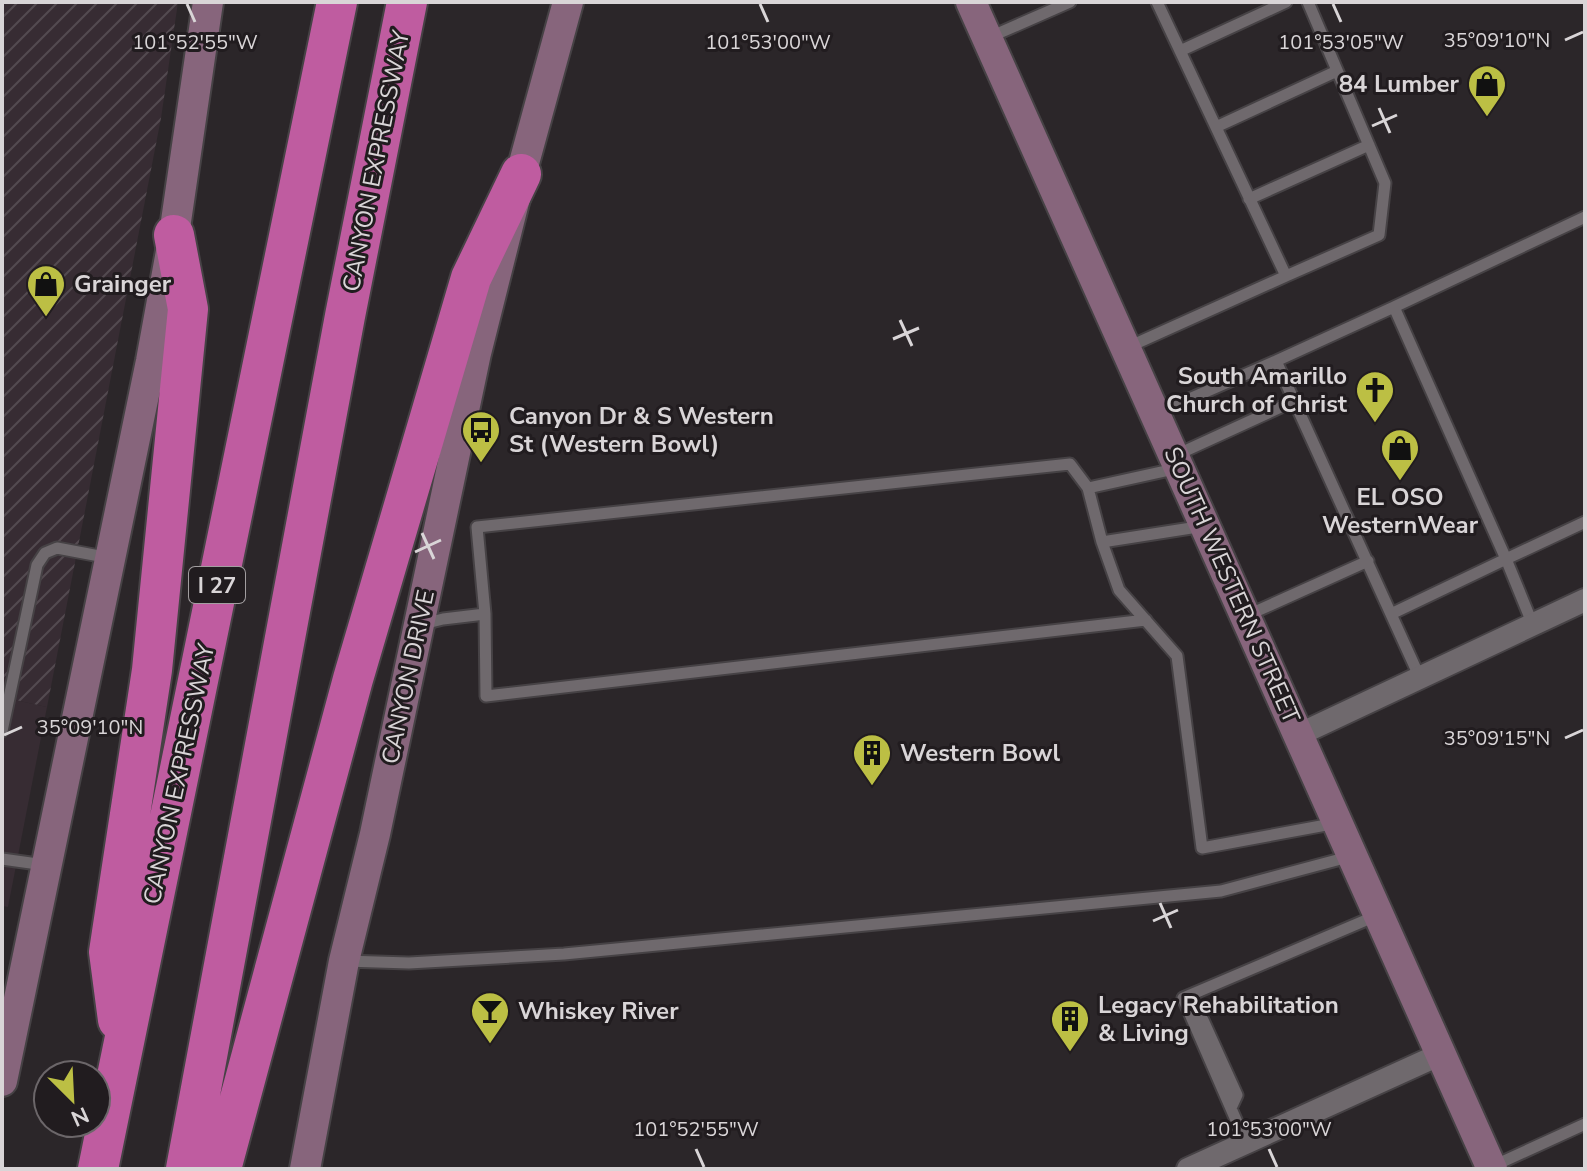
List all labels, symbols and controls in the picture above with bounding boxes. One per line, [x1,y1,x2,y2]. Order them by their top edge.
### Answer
street label: CANYON EXPRESSWAY [335,27,417,294]
text: 35°09'10"N [1444,27,1550,54]
text: 101°52'55"W [132,29,258,56]
text: 101°53'00"W [705,29,831,56]
text: 101°53'05"W [1278,29,1404,56]
shop icon: 84 Lumber [1466,63,1508,118]
place label: 84 Lumber [1339,68,1460,100]
shop icon: Grainger [25,263,67,318]
place label: Grainger [74,268,172,300]
place label: South Amarillo Church of Christ [1166,360,1348,420]
church icon: South Amarillo Church of Christ [1354,369,1396,424]
place label: Canyon Dr & S Western St (Western Bowl) [509,400,774,460]
bus stop icon: Canyon Dr & S Western St (Western Bowl) [460,409,502,464]
shop icon: EL OSO WesternWear [1379,427,1421,482]
street label: SOUTH WESTERN STREET [1156,442,1308,729]
place label: EL OSO WesternWear [1322,481,1479,541]
road number: I 27 [189,567,245,603]
street label: CANYON DRIVE [374,587,442,767]
street label: CANYON EXPRESSWAY [136,640,222,907]
text: 35°09'10"N [37,714,143,741]
text: 35°09'15"N [1444,725,1550,752]
building icon: Western Bowl [851,732,893,787]
place label: Western Bowl [900,737,1060,769]
place label: Legacy Rehabilitation & Living [1098,989,1339,1049]
bar icon: Whiskey River [469,990,511,1045]
place label: Whiskey River [518,995,679,1027]
building icon: Legacy Rehabilitation & Living [1049,998,1091,1053]
north arrow [32,1059,112,1139]
text: N [66,1099,93,1133]
text: 101°52'55"W [633,1116,759,1143]
text: 101°53'00"W [1206,1116,1332,1143]

